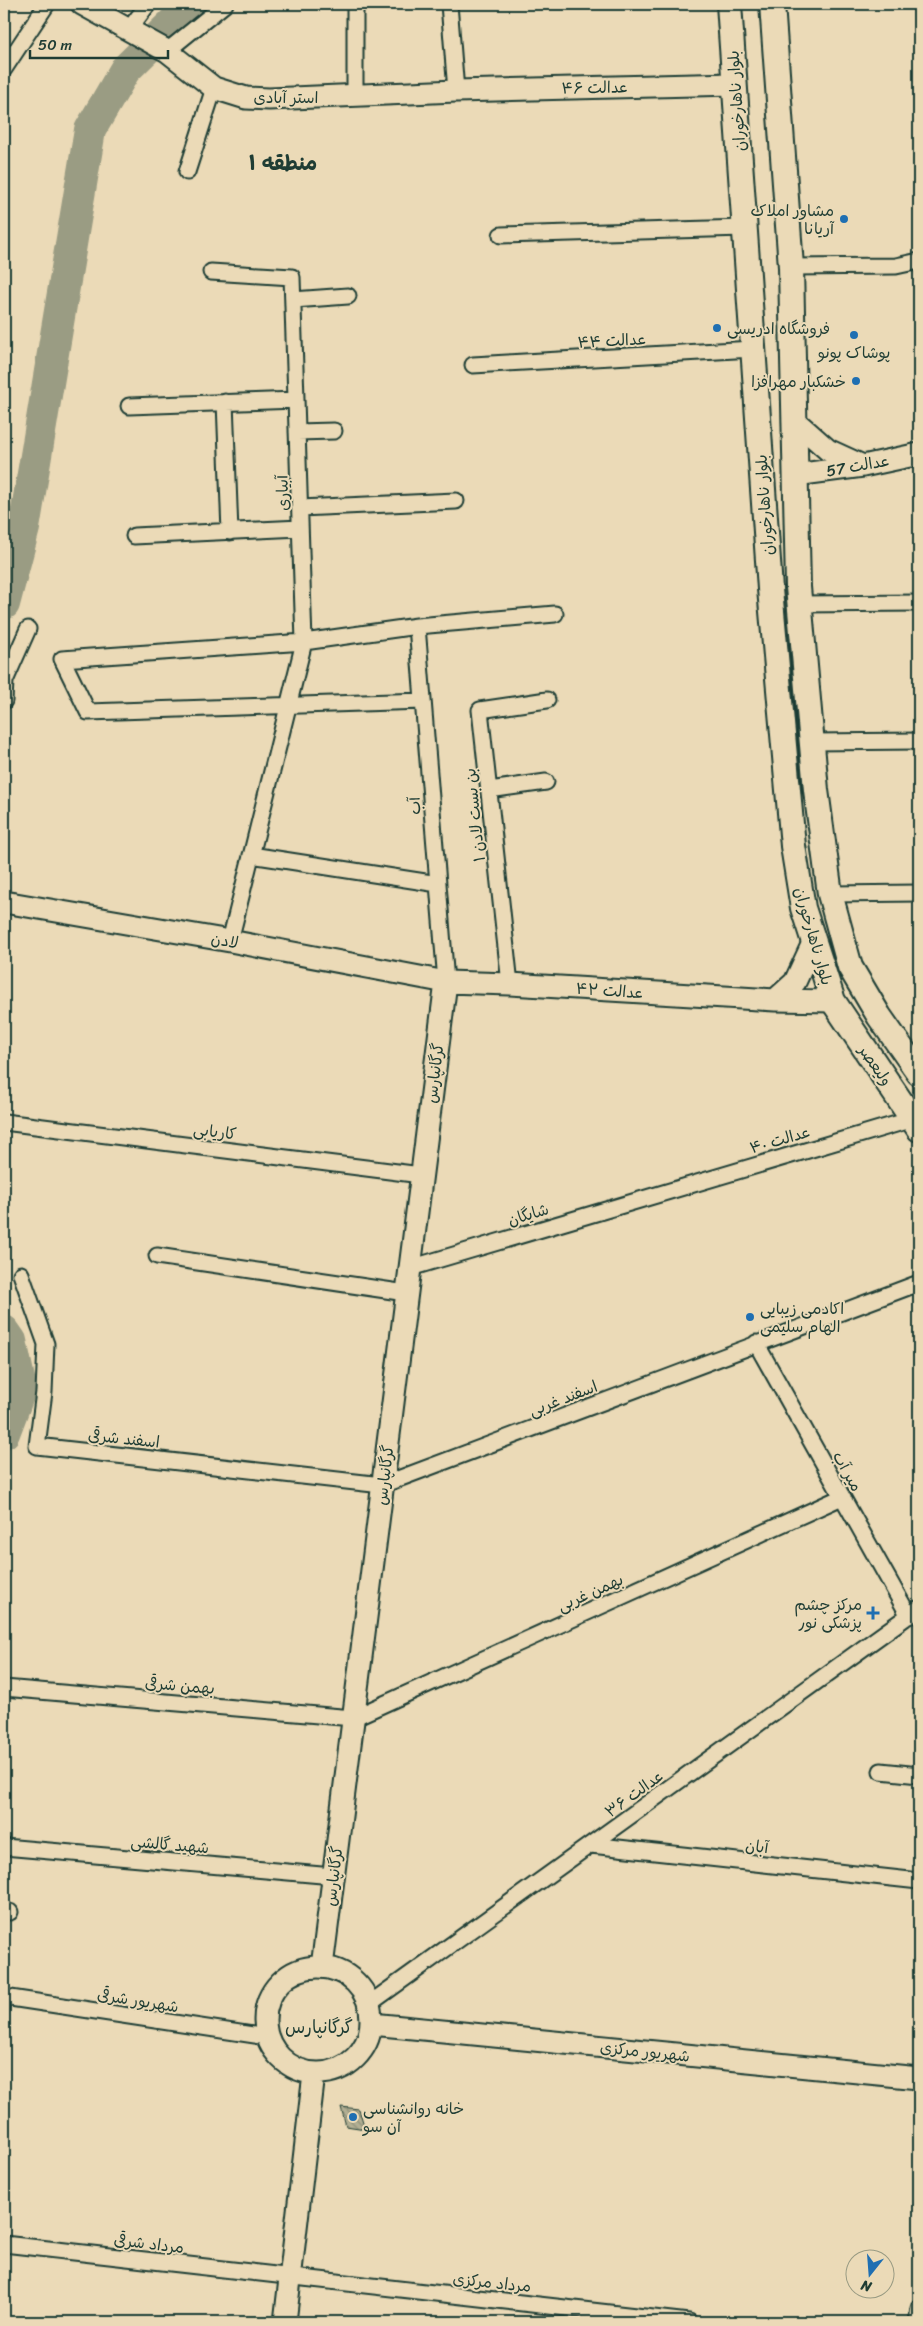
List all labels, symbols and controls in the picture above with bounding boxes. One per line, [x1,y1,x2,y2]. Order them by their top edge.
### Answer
scale bar [30,28,168,60]
text: 50 m [38,32,73,58]
street label: بلوار ناهارخوران [719,50,754,152]
street label: ۴۶ عدالت [561,72,629,103]
street label: استر آبادی [254,83,318,112]
district label: منطقه ۱ [249,144,317,182]
place label: مشاور املاک آریانا [750,196,835,243]
marker: مشاور املاک آریانا [838,213,850,225]
place label: فروشگاه ادریسی [727,314,830,343]
marker: فروشگاه ادریسی [711,322,723,334]
street label: ۴۴ عدالت [577,324,647,357]
marker: پوشاک پونو [848,329,860,341]
place label: پوشاک پونو [817,338,890,367]
place label: خشكبار مهرافزا [751,367,846,396]
marker: خشكبار مهرافزا [850,375,862,387]
street label: عدالت 57 [824,446,892,485]
street label: بلوار ناهارخوران [747,454,782,556]
street label: آبیاری [267,473,298,511]
street label: ۱ بن بست لادن [455,767,494,863]
street label: آب [399,795,430,816]
street label: بلوار ناهارخوران [786,884,841,989]
street label: لادن [209,924,241,957]
street label: عدالت ۴۲ [575,974,645,1007]
street label: ولیعصر [850,1037,900,1092]
street label: گرگانپارس [416,1041,453,1105]
street label: کاریابی [192,1114,238,1149]
street label: عدالت ۴۰ [746,1117,814,1162]
street label: شایگان [504,1194,552,1234]
place label: اکادمی زیبایی الهام سلیمی [760,1294,844,1341]
marker: اکادمی زیبایی الهام سلیمی [744,1311,756,1323]
street label: اسفند غربی [524,1372,602,1425]
street label: اسفند شرقی [87,1420,161,1457]
street label: گرگانپارس [366,1443,403,1507]
street label: میر آب [824,1445,871,1497]
street label: بهمن غربی [552,1565,628,1620]
place label: مرکز چشم پزشکی نور [794,1590,862,1637]
marker: مرکز چشم پزشکی نور [866,1606,880,1620]
street label: بهمن شرقی [144,1668,216,1703]
street label: عدالت ۳۶ [598,1762,670,1825]
street label: شهید گالشی [130,1827,210,1862]
street label: آبان [744,1831,771,1862]
street label: گرگانپارس [315,1844,352,1908]
street label: شهریور شرقی [95,1980,181,2021]
district label: گرگانپارس [285,2011,353,2043]
street label: شهریور مرکزی [599,2032,691,2071]
place label: خانه روانشناسی آن سو [361,2094,464,2141]
marker: خانه روانشناسی آن سو [347,2111,359,2123]
street label: مرداد شرقی [112,2225,186,2262]
north arrow [846,2248,896,2298]
street label: مرداد مرکزی [451,2264,533,2301]
text: N [858,2272,876,2300]

